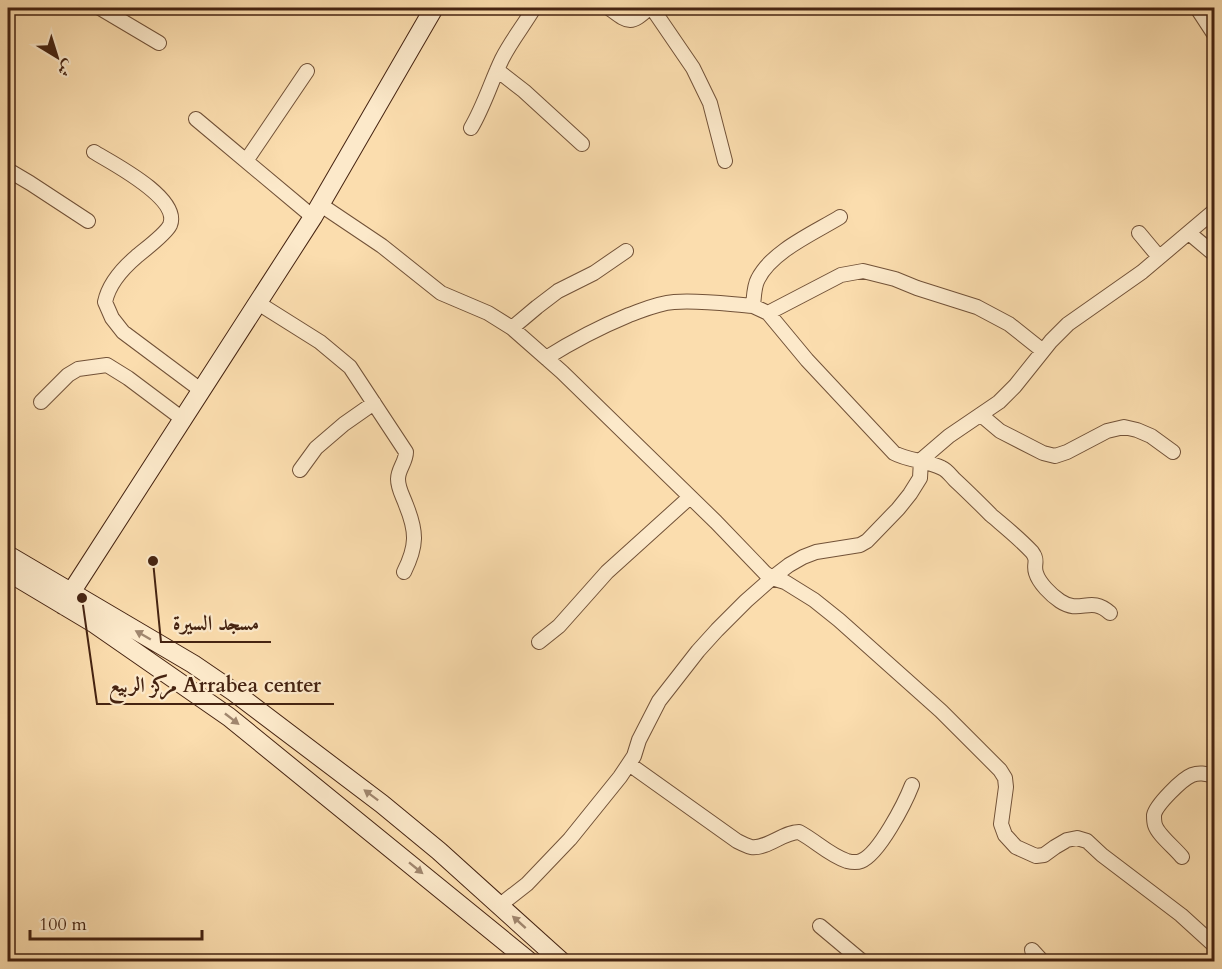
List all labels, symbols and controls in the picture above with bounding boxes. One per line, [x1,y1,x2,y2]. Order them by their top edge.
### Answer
north arrow [27,27,87,87]
text: ش [53,54,79,82]
callout: مسجد السيرة [161,603,271,642]
text: مسجد السيرة [173,609,259,638]
one-way arrow [135,629,151,640]
callout: مركز الربيع Arrabea center [97,665,334,704]
text: مركز الربيع Arrabea center [109,671,322,704]
one-way arrow [224,713,240,725]
one-way arrow [363,790,378,802]
one-way arrow [408,861,423,874]
scale bar [30,903,202,941]
text: 100 m [39,912,87,937]
one-way arrow [512,916,527,929]

